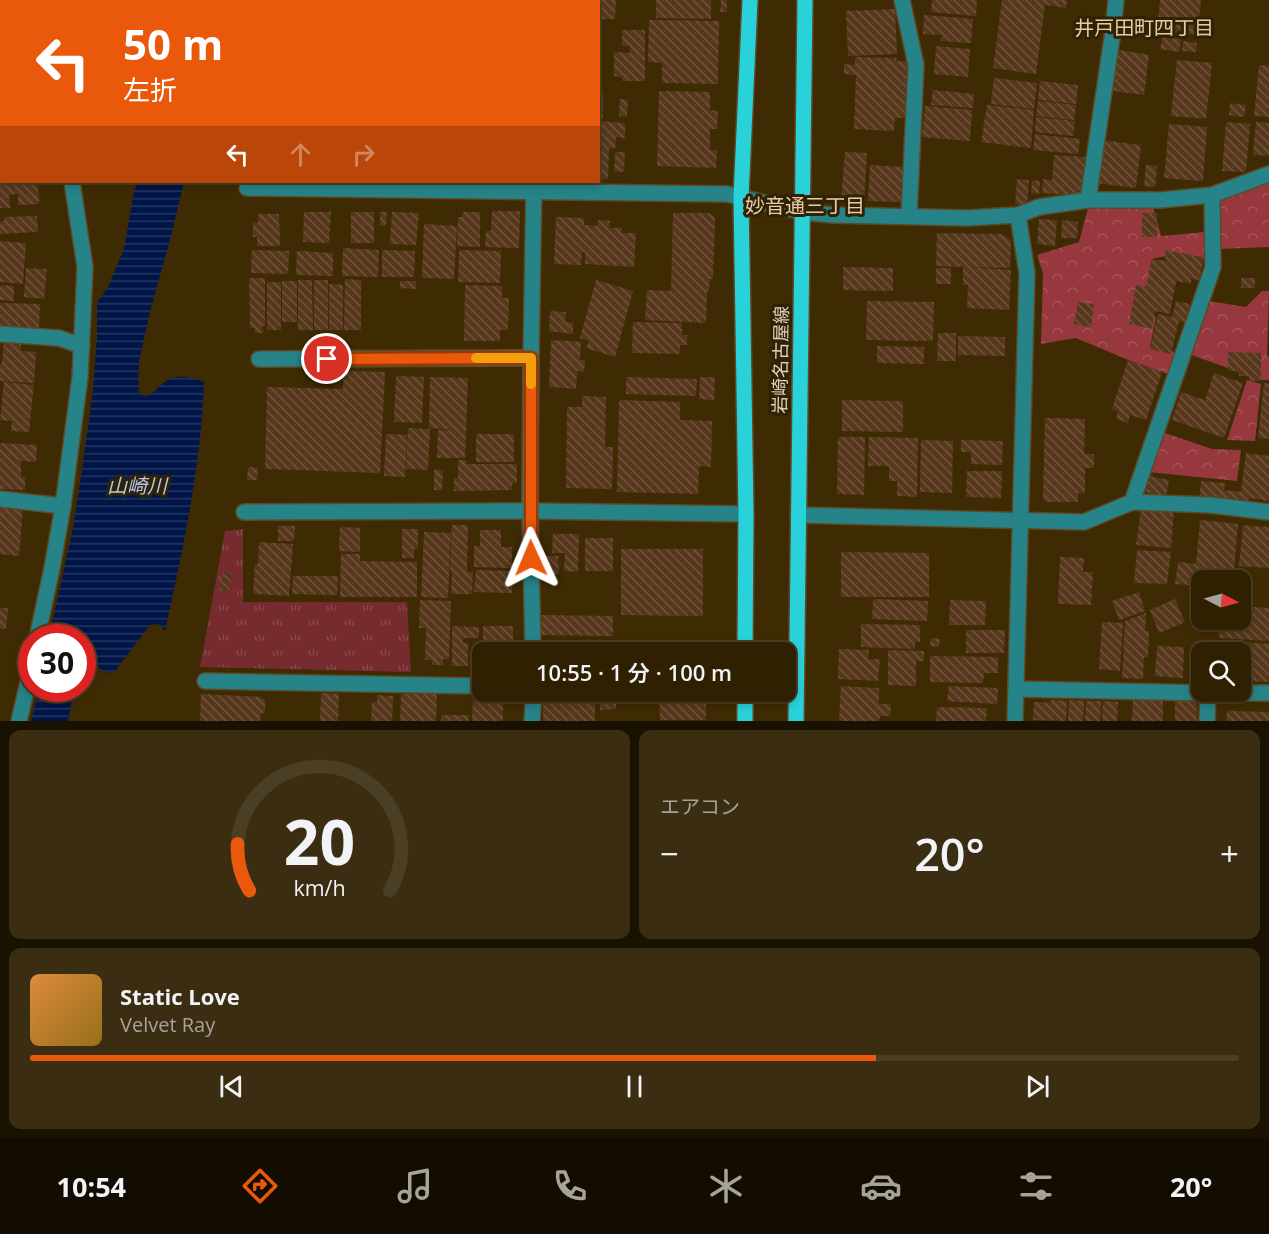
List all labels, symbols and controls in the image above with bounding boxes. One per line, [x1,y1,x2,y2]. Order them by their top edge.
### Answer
district label: 井戸田町四丁目 [1074,14,1214,41]
text: 50 m [123,15,223,72]
icon: left [24,24,102,102]
text: 左折 [123,71,177,108]
icon: left [221,138,254,171]
icon: ahead [284,138,317,171]
icon: right [347,138,380,171]
district label: 妙音通三丁目 [745,192,865,219]
street label: 岩崎名古屋線 [767,306,793,414]
pin [301,333,352,384]
icon: arrive [310,342,343,375]
water label: 山崎川 [107,472,169,499]
position arrow [499,526,563,590]
north arrow [1191,570,1251,630]
map controls [1191,570,1251,702]
speed limit sign: 30 [18,624,96,702]
button: search [1191,642,1251,702]
text: 10:55 · 1 分 · 100 m [536,657,732,687]
text: エアコン [660,793,740,820]
text: 20 [284,798,355,883]
text: 20° [914,823,985,884]
text: − [660,831,679,876]
text: + [1220,831,1239,876]
text: km/h [293,874,346,903]
text: Static Love [120,981,240,1011]
text: Velvet Ray [120,1011,215,1038]
icon: previous [215,1070,248,1103]
icon: pause [618,1070,651,1103]
icon: next [1021,1070,1054,1103]
icon: directions [239,1165,281,1207]
icon: music [394,1165,436,1207]
icon: phone [549,1165,591,1207]
icon: climate [705,1165,747,1207]
icon: car [860,1165,902,1207]
icon: filters [1015,1165,1057,1207]
text: 10:54 [57,1168,126,1205]
text: 20° [1170,1168,1212,1205]

